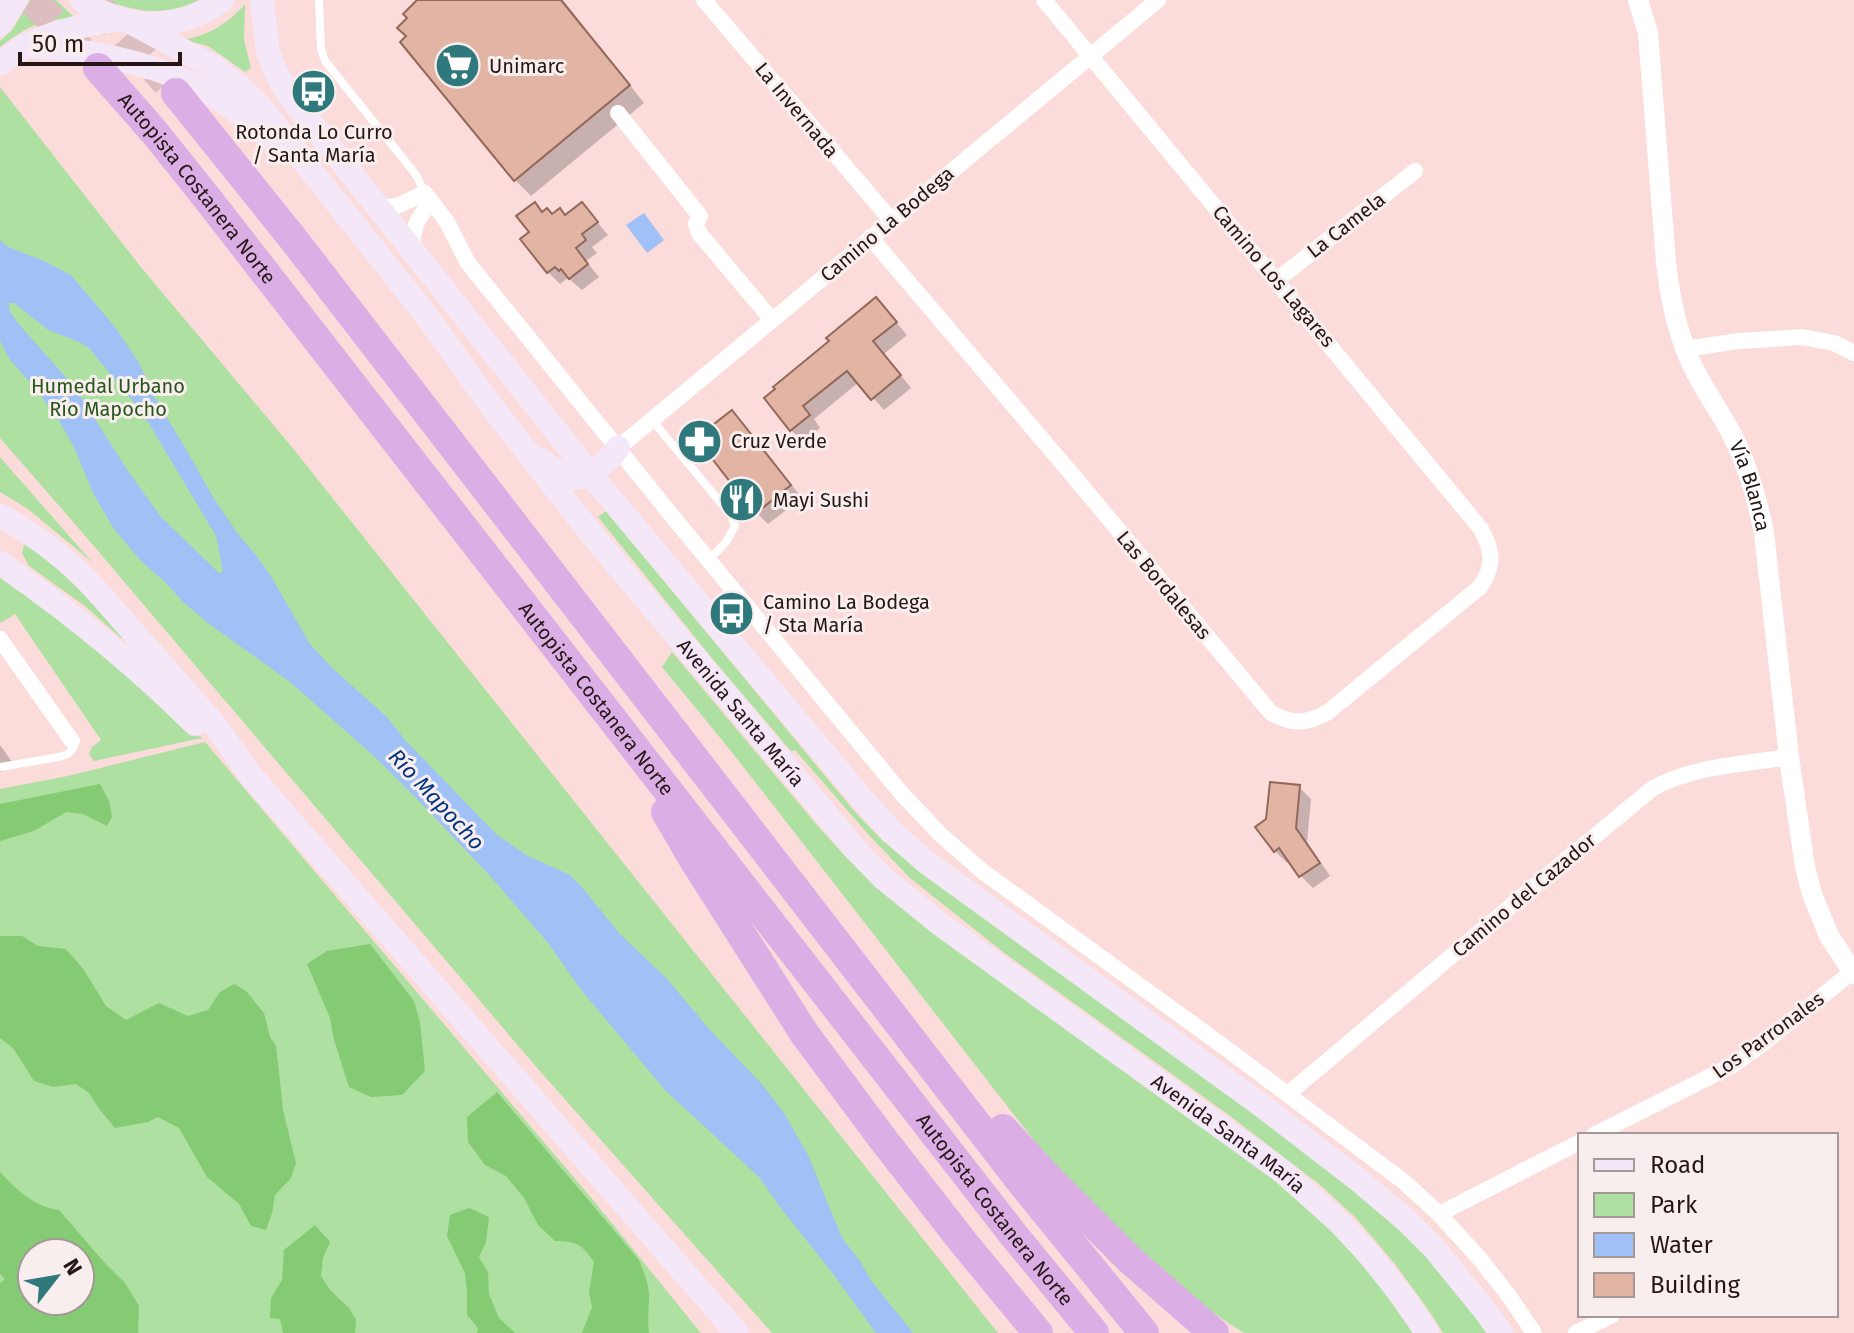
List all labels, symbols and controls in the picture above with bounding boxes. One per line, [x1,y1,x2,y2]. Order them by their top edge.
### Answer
scale bar [20,16,180,66]
text: 50 m [32,30,84,58]
supermarket icon: Unimarc [434,42,482,90]
place label: Unimarc [489,54,564,78]
street label: La Invernada [750,57,844,163]
bus stop icon: Rotonda Lo Curro / Santa María [290,68,338,116]
street label: Autopista Costanera Norte [113,88,281,289]
place label: Rotonda Lo Curro / Santa María [235,120,393,167]
street label: Camino La Bodega [815,161,959,287]
street label: La Camela [1302,187,1390,263]
street label: Camino Los Lagares [1208,200,1340,352]
park label: Humedal Urbano Río Mapocho [31,374,185,421]
pharmacy icon: Cruz Verde [676,417,724,465]
place label: Cruz Verde [731,429,827,453]
street label: Vía Blanca [1725,437,1775,534]
restaurant icon: Mayi Sushi [718,476,766,524]
place label: Mayi Sushi [773,488,869,512]
street label: Las Bordalesas [1112,526,1216,644]
bus stop icon: Camino La Bodega / Sta María [708,589,756,637]
place label: Camino La Bodega / Sta María [763,590,930,637]
street label: Autopista Costanera Norte [514,597,679,800]
street label: Avenida Santa María [672,634,810,791]
water label: Río Mapocho [383,743,490,856]
street label: Camino del Cazador [1447,828,1601,962]
street label: Los Parronales [1708,986,1828,1084]
street label: Avenida Santa María [1147,1069,1310,1198]
street label: Autopista Costanera Norte [912,1109,1079,1310]
legend [1578,1133,1838,1317]
text: Road [1650,1151,1705,1179]
text: Park [1650,1191,1698,1219]
text: Water [1650,1231,1714,1259]
north arrow [16,1237,96,1317]
text: N [57,1254,88,1280]
text: Building [1650,1271,1740,1299]

